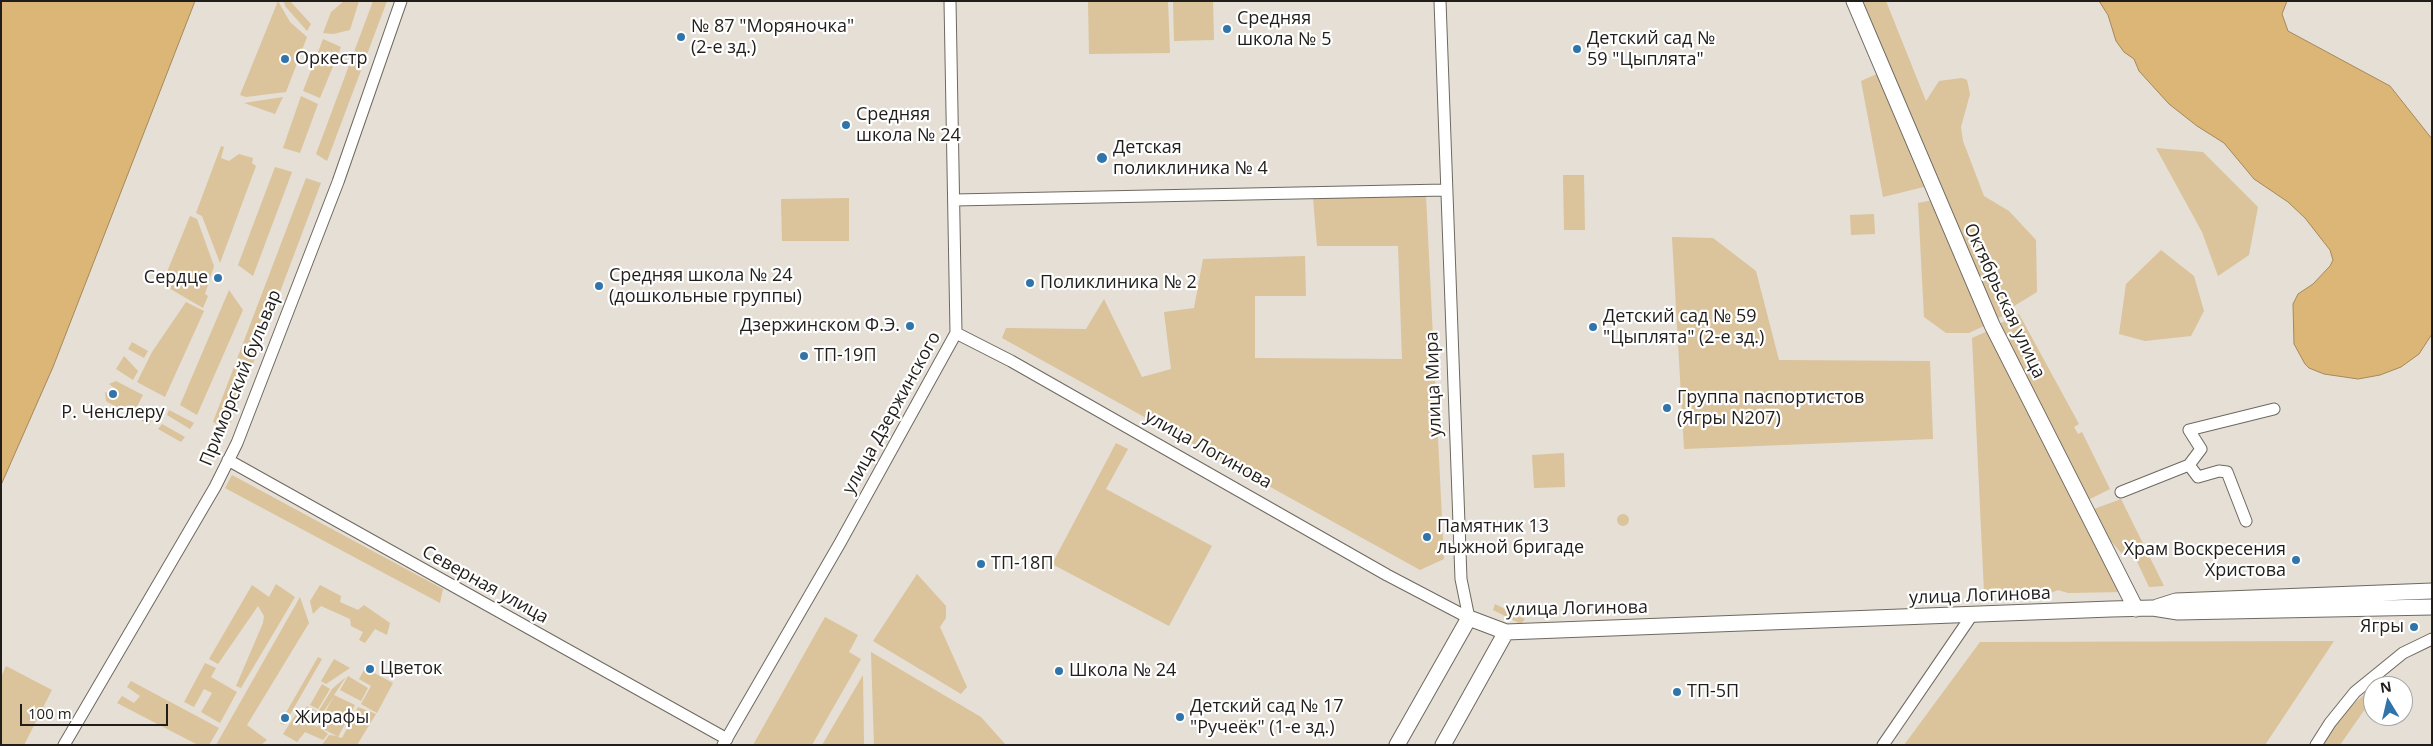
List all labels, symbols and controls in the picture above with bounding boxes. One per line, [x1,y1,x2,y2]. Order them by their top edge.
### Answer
place label: Средняя школа № 5 [1237,8,1331,50]
place label: № 87 "Моряночка" (2-е зд.) [691,16,854,58]
marker: Средняя школа № 5 [1221,23,1233,35]
place label: Детский сад № 59 "Цыплята" [1587,28,1715,70]
marker: № 87 "Моряночка" (2-е зд.) [675,31,687,43]
marker: Детский сад № 59 "Цыплята" [1571,43,1583,55]
place label: Оркестр [295,48,368,70]
marker: Оркестр [279,53,291,65]
place label: Средняя школа № 24 [856,104,961,146]
marker: Средняя школа № 24 [840,119,852,131]
place label: Детская поликлиника № 4 [1113,137,1268,180]
marker: Детская поликлиника № 4 [1095,151,1109,165]
street label: Октябрьская улица [1959,220,2049,382]
place label: Средняя школа № 24 (дошкольные группы) [609,265,802,308]
place label: Сердце [144,267,208,289]
marker: Сердце [212,272,224,284]
place label: Поликлиника № 2 [1040,272,1197,294]
marker: Поликлиника № 2 [1024,277,1036,289]
marker: Средняя школа № 24 (дошкольные группы) [593,280,605,292]
street label: Приморский бульвар [196,287,286,469]
place label: Детский сад № 59 "Цыплята" (2-е зд.) [1603,306,1764,348]
place label: Дзержинском Ф.Э. [740,315,900,337]
marker: Дзержинском Ф.Э. [904,320,916,332]
marker: Детский сад № 59 "Цыплята" (2-е зд.) [1587,321,1599,333]
street label: улица Дзержинского [838,328,946,498]
street label: улица Мира [1421,331,1447,437]
place label: ТП-19П [814,345,876,367]
marker: ТП-19П [798,350,810,362]
place label: Группа паспортистов (Ягры N207) [1677,387,1864,429]
marker: Р. Ченслеру [107,388,119,400]
place label: Р. Ченслеру [61,402,165,424]
marker: Группа паспортистов (Ягры N207) [1661,402,1673,414]
street label: улица Логинова [1141,406,1275,494]
place label: Памятник 13 лыжной бригаде [1437,516,1584,558]
marker: Памятник 13 лыжной бригаде [1421,531,1433,543]
place label: Храм Воскресения Христова [2124,539,2286,582]
street label: Северная улица [418,541,552,629]
place label: ТП-18П [991,553,1053,575]
marker: Храм Воскресения Христова [2290,554,2302,566]
marker: ТП-18П [975,558,987,570]
street label: улица Логинова [1909,583,2051,609]
street label: улица Логинова [1506,597,1648,621]
place label: Ягры [2360,616,2404,638]
marker: Ягры [2408,621,2420,633]
place label: Цветок [380,658,442,680]
place label: Школа № 24 [1069,660,1176,682]
marker: Цветок [364,663,376,675]
marker: Школа № 24 [1053,665,1065,677]
north arrow [2363,676,2413,726]
text: N [2379,676,2393,697]
place label: ТП-5П [1687,681,1739,703]
marker: ТП-5П [1671,686,1683,698]
scale bar [22,694,170,726]
place label: Детский сад № 17 "Ручеёк" (1-е зд.) [1190,696,1344,739]
text: 100 m [28,703,72,723]
place label: Жирафы [295,707,369,729]
marker: Детский сад № 17 "Ручеёк" (1-е зд.) [1174,711,1186,723]
marker: Жирафы [279,712,291,724]

